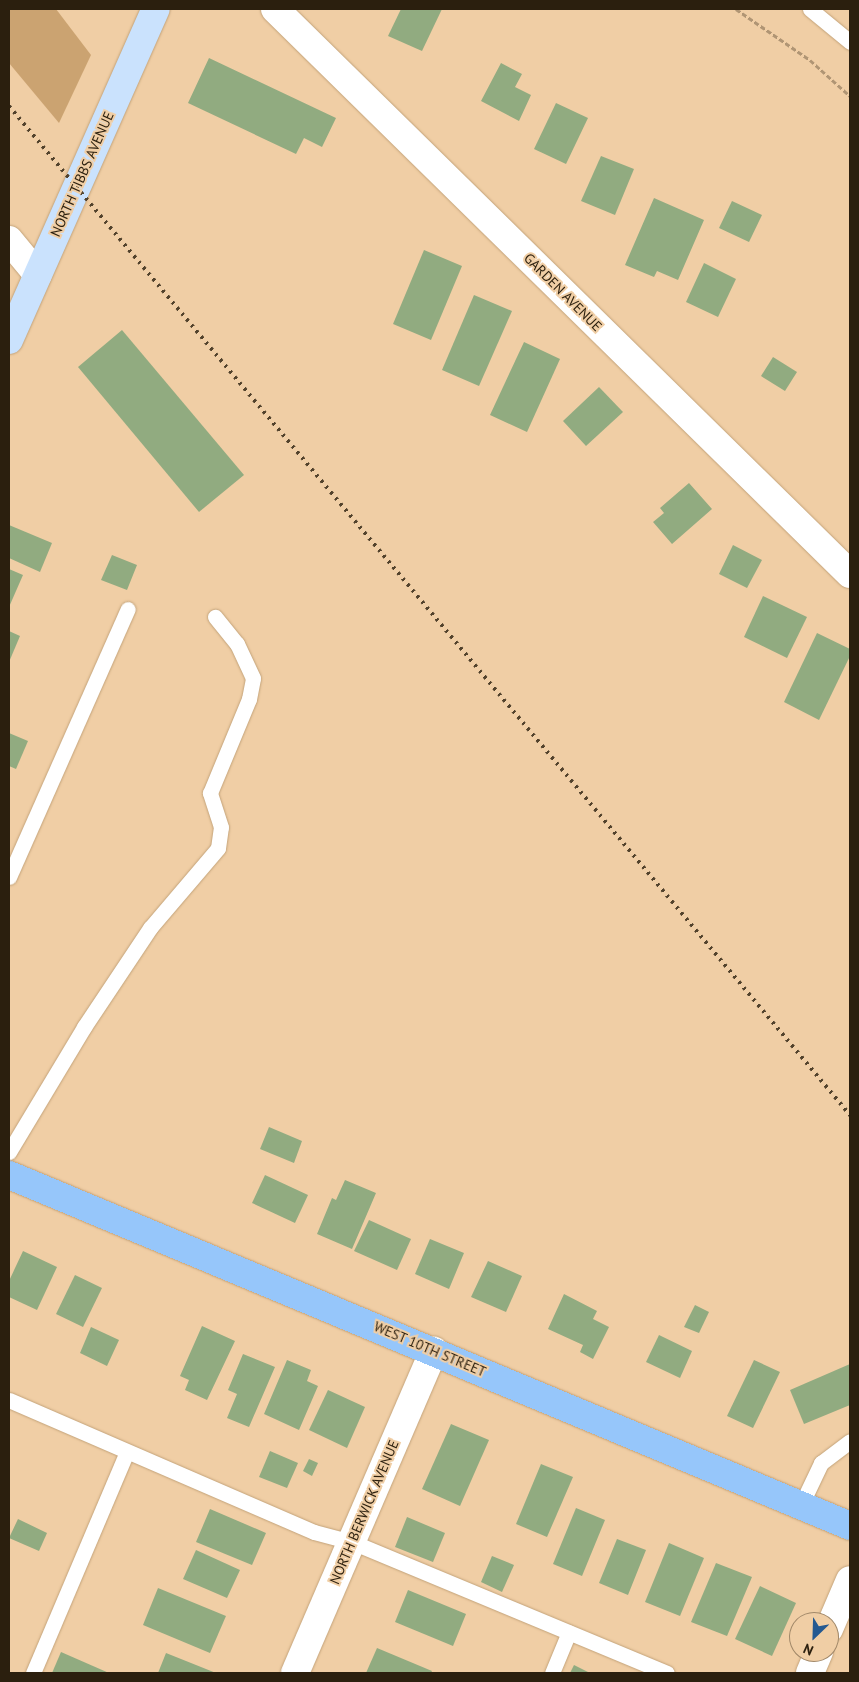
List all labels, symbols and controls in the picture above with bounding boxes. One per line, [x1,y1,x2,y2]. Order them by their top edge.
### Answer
street label: NORTH TIBBS AVENUE [47,109,117,239]
street label: GARDEN AVENUE [520,249,606,335]
street label: WEST 10TH STREET [371,1318,489,1380]
street label: NORTH BERWICK AVENUE [326,1437,402,1587]
north arrow [789,1612,839,1662]
text: N [800,1640,816,1660]

